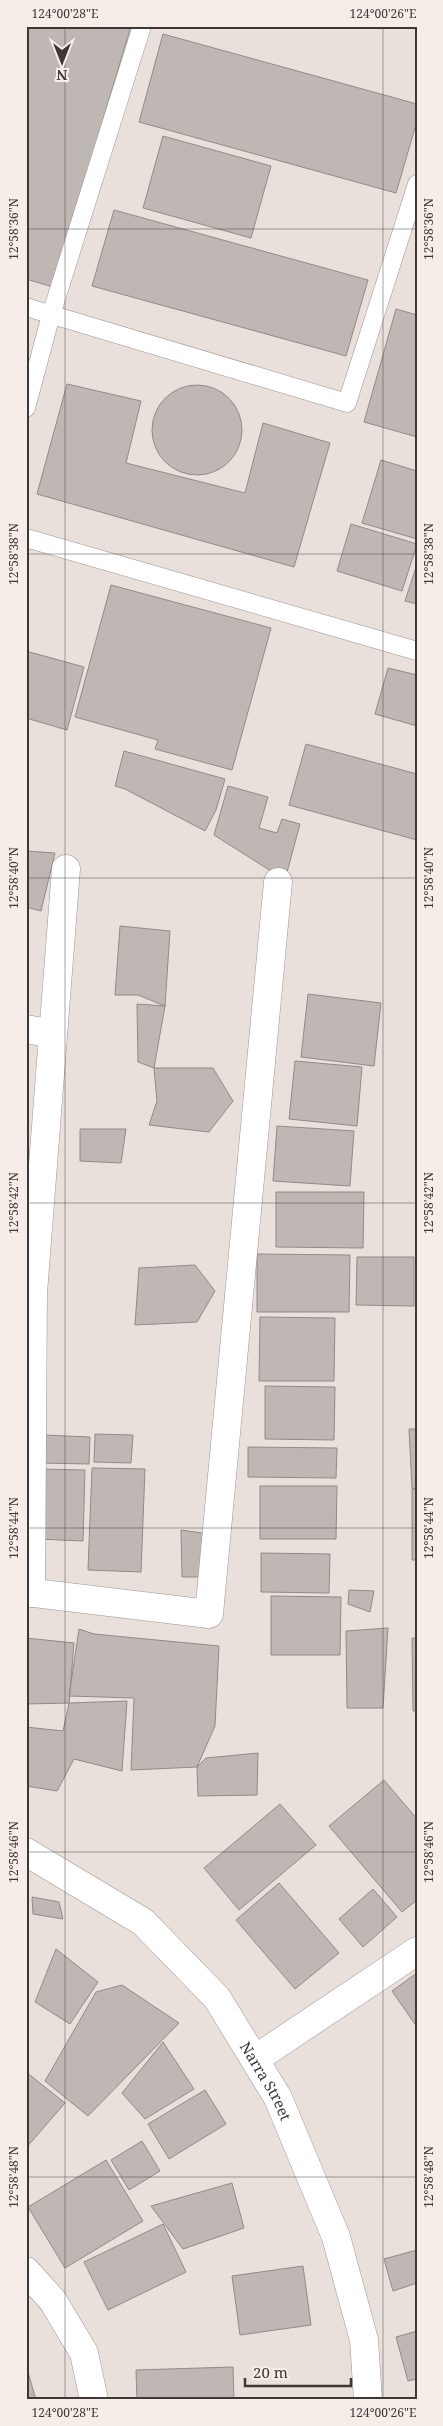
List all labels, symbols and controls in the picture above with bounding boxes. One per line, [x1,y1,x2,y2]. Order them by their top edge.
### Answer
text: 124°00'28"E [32,5,98,22]
text: 124°00'26"E [350,5,416,22]
north arrow [38,38,88,88]
text: N [56,66,68,85]
text: 12°58'36"N [5,198,22,260]
text: 12°58'36"N [420,198,437,260]
text: 12°58'38"N [5,523,22,585]
text: 12°58'38"N [420,523,437,585]
text: 12°58'40"N [5,847,22,909]
text: 12°58'40"N [420,847,437,909]
text: 12°58'42"N [5,1172,22,1234]
text: 12°58'42"N [420,1172,437,1234]
text: 12°58'44"N [5,1497,22,1559]
text: 12°58'44"N [420,1497,437,1559]
text: 12°58'46"N [5,1821,22,1883]
text: 12°58'46"N [420,1821,437,1883]
street label: Narra Street [236,2038,296,2123]
text: 12°58'48"N [5,2146,22,2208]
text: 12°58'48"N [420,2146,437,2208]
scale bar [245,2356,352,2388]
text: 20 m [253,2362,288,2382]
text: 124°00'28"E [32,2404,98,2421]
text: 124°00'26"E [350,2404,416,2421]

